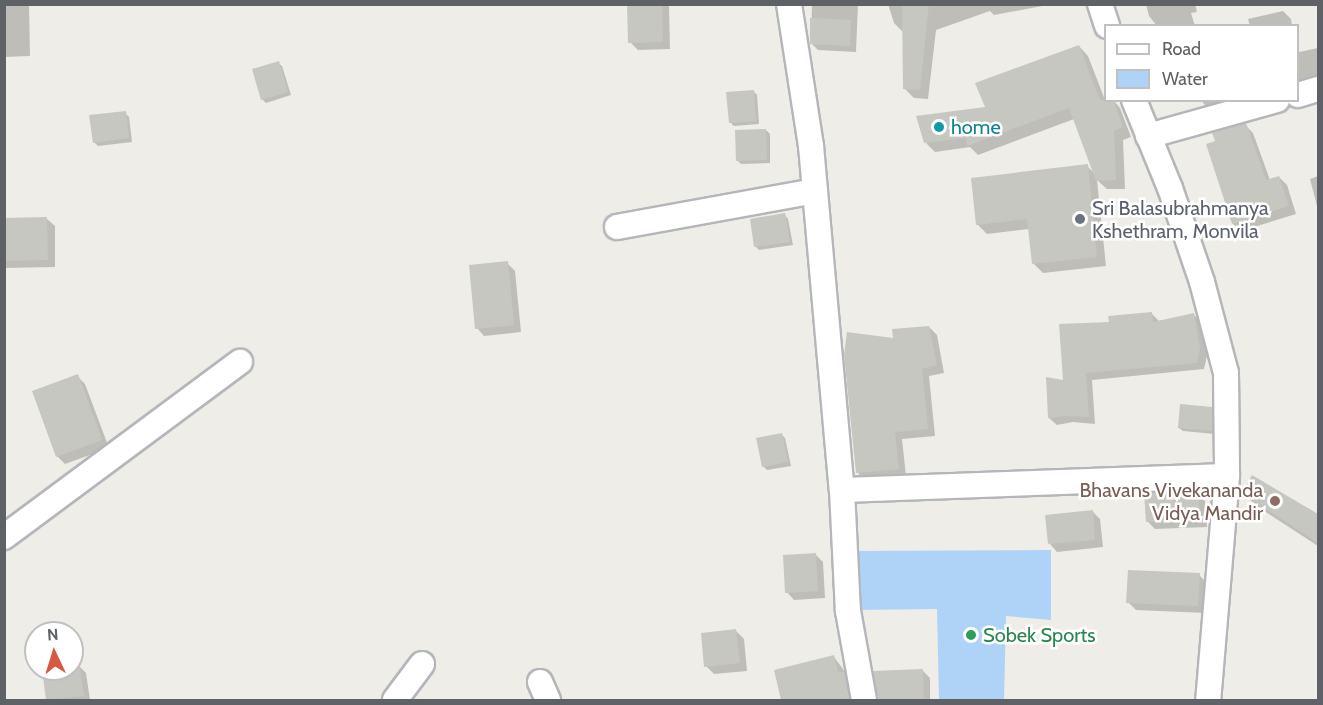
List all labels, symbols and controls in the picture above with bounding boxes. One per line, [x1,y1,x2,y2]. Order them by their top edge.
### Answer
legend [1104,24,1299,102]
text: Road [1162,38,1201,60]
text: Water [1162,68,1208,90]
place label: home [951,115,1001,139]
marker: home [932,120,946,134]
place label: Sri Balasubrahmanya Kshethram, Monvila [1092,196,1269,243]
marker: Sri Balasubrahmanya Kshethram, Monvila [1073,212,1087,226]
place label: Bhavans Vivekananda Vidya Mandir [1079,478,1263,525]
marker: Bhavans Vivekananda Vidya Mandir [1268,494,1282,508]
north arrow [24,621,84,681]
place label: Sobek Sports [983,623,1096,647]
text: N [47,625,59,644]
marker: Sobek Sports [964,628,978,642]

